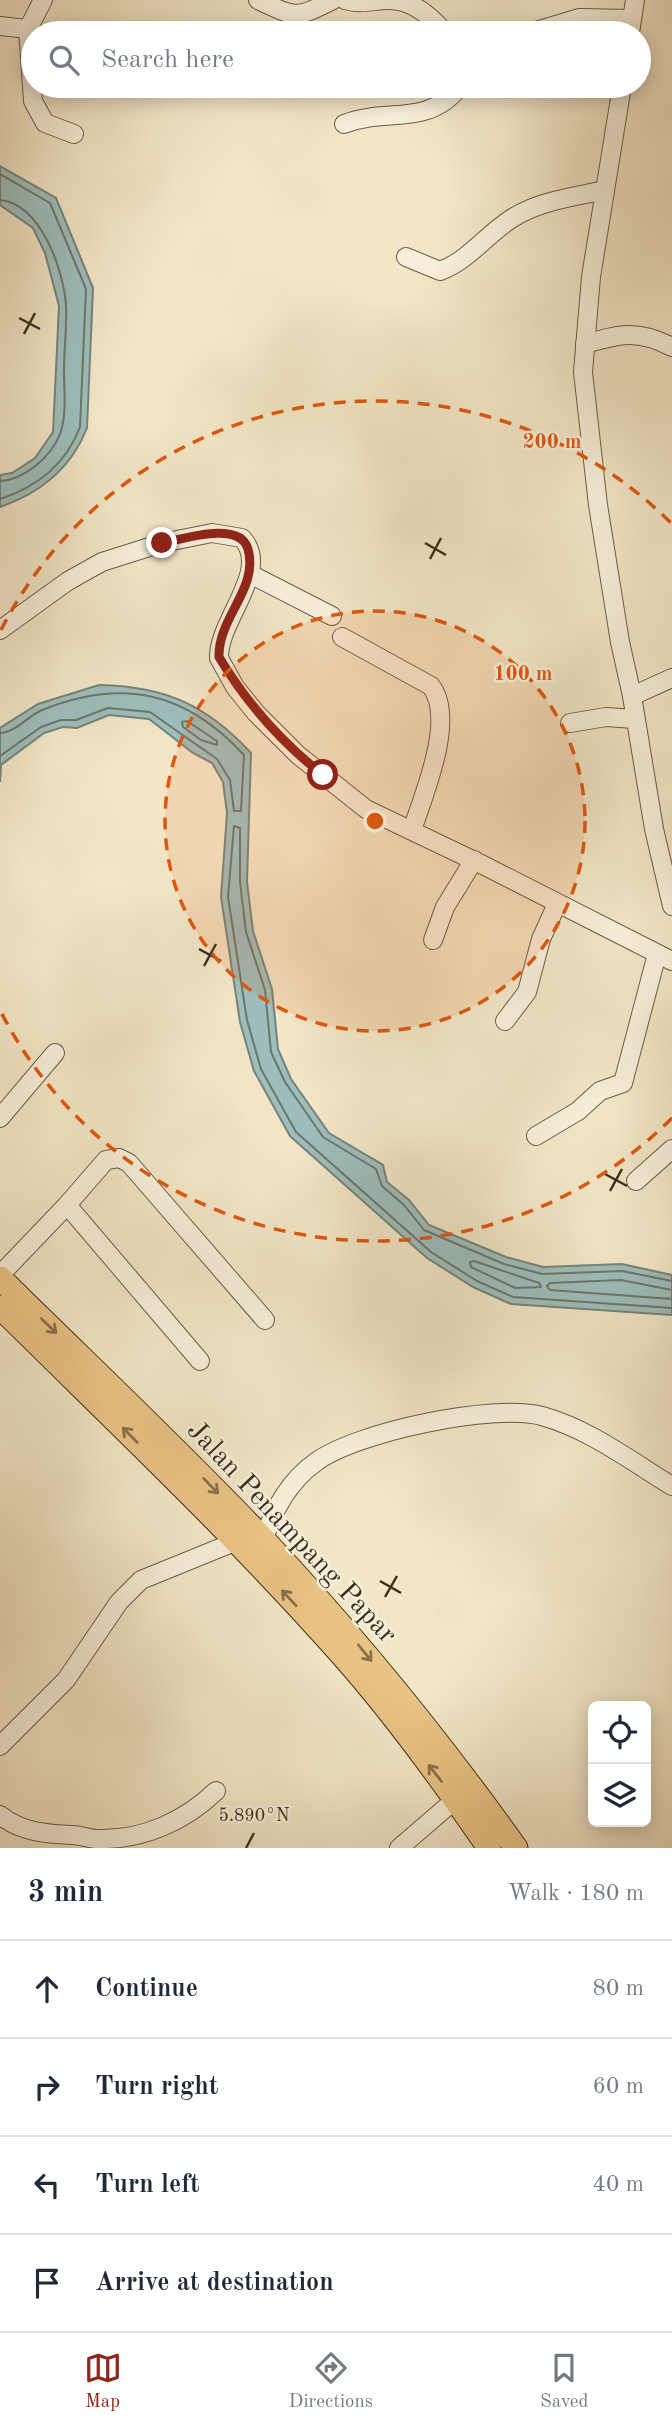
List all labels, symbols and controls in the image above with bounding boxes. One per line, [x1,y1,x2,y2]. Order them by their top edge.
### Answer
search box [21,21,651,98]
icon: search [45,41,83,79]
text: Search here [101,47,234,73]
text: 200 m [522,432,582,453]
route end [146,527,177,558]
text: 100 m [493,664,553,685]
route start [307,759,338,790]
centre of rings [363,809,387,833]
one-way arrow [40,1317,57,1334]
street label: Jalan Penampang Papar [181,1416,401,1650]
one-way arrow [122,1427,139,1444]
one-way arrow [202,1477,219,1494]
one-way arrow [281,1590,298,1607]
one-way arrow [357,1643,372,1661]
map controls [588,1701,651,1827]
button: locate [588,1701,651,1764]
one-way arrow [427,1764,442,1782]
button: layers [588,1764,651,1827]
text: 5.890°N [218,1807,290,1825]
text: 3 min [28,1878,103,1908]
text: Walk · 180 m [508,1882,644,1905]
icon: ahead [28,1970,66,2008]
text: Continue [95,1976,198,2002]
text: 80 m [593,1977,644,2000]
icon: right [28,2068,66,2106]
text: Turn right [95,2074,218,2100]
text: 60 m [593,2075,644,2098]
icon: left [28,2166,66,2204]
text: Turn left [95,2172,200,2198]
text: 40 m [593,2173,644,2196]
icon: arrive [28,2264,66,2302]
text: Arrive at destination [95,2270,334,2296]
tab: Map [84,2349,122,2414]
tab: Directions [289,2349,373,2414]
tab: Saved [540,2349,588,2414]

